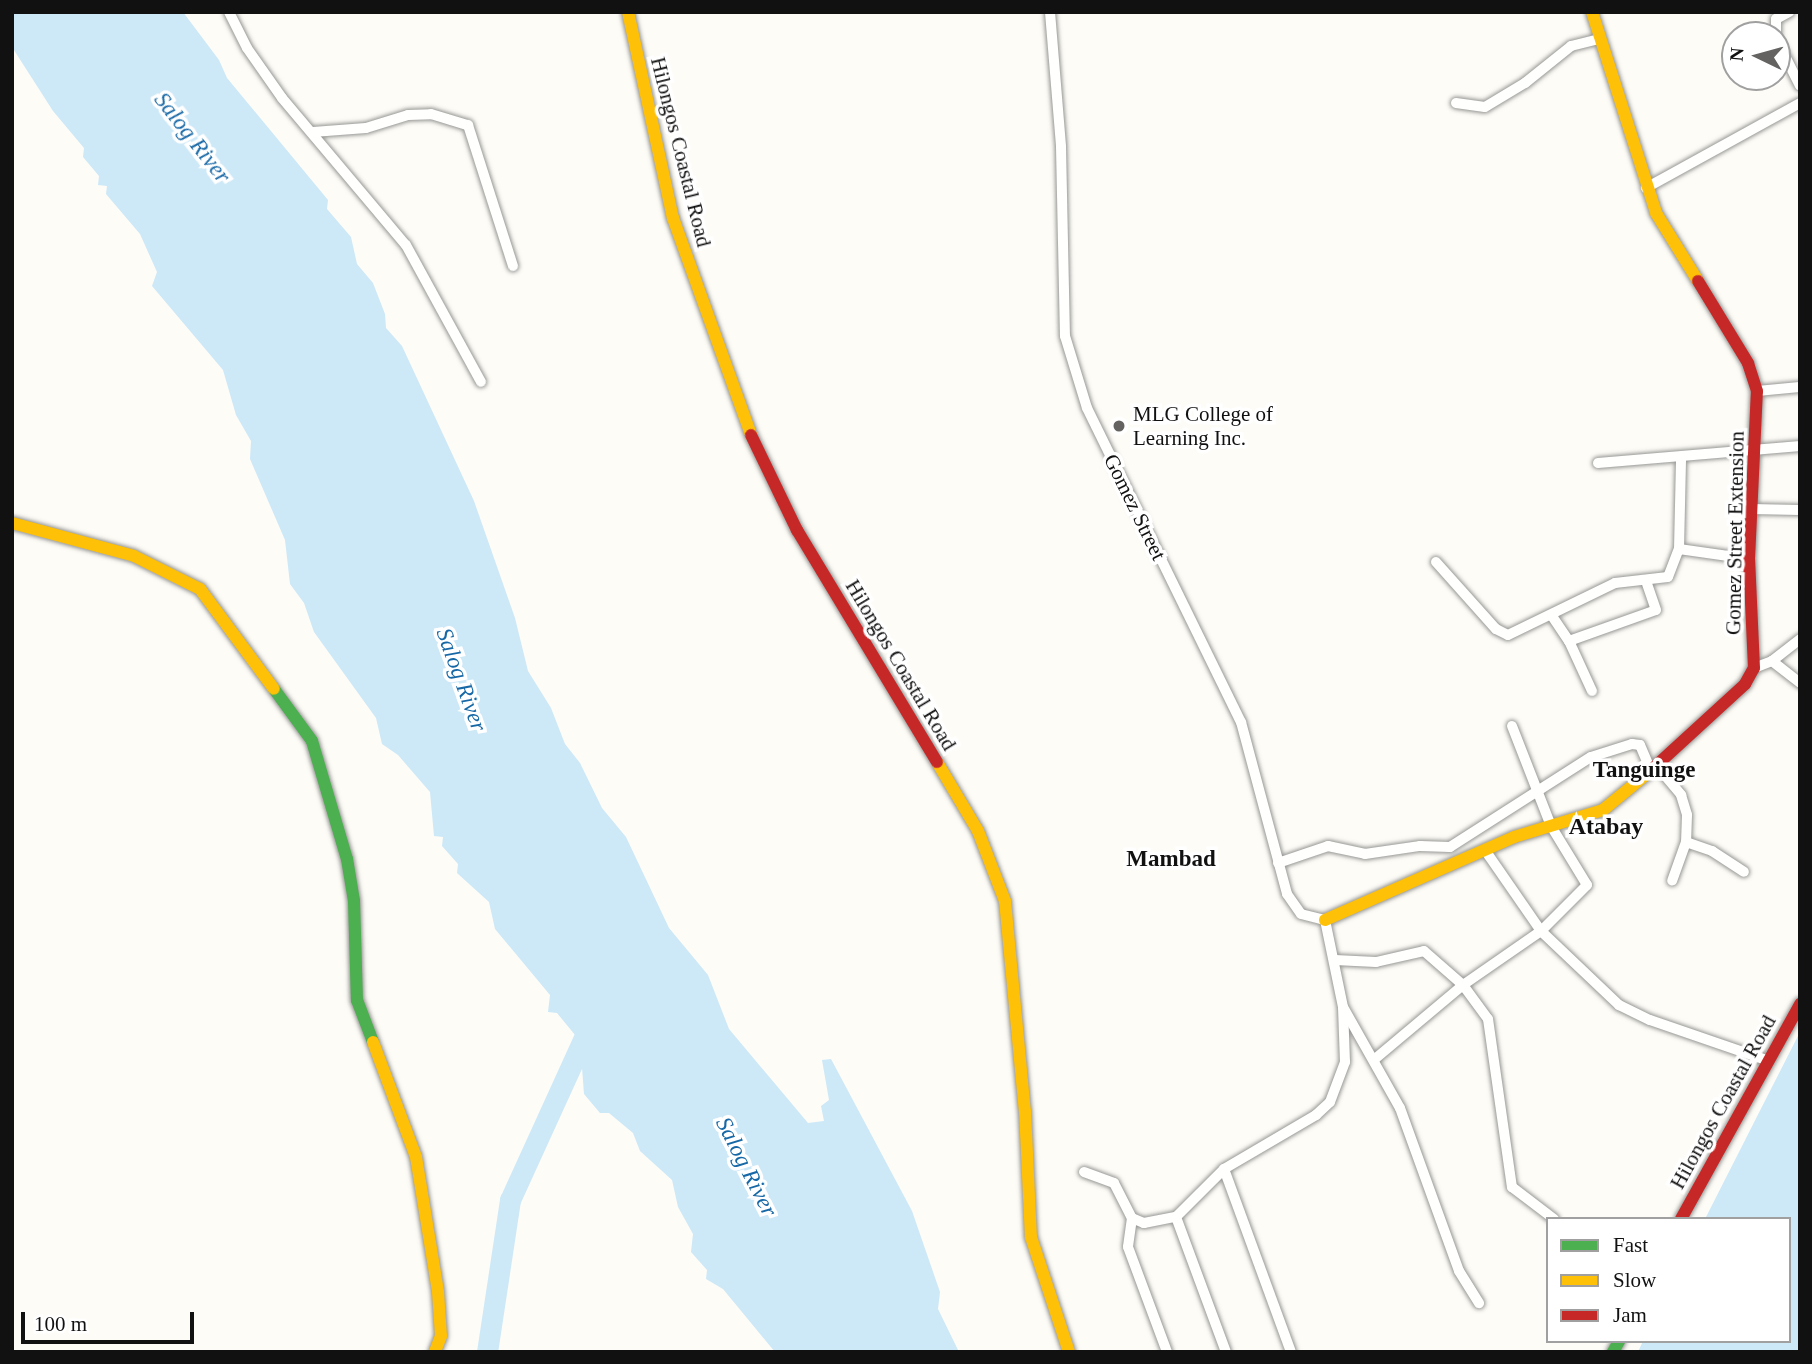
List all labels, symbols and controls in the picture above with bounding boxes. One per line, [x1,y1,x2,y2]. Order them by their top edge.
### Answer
north arrow [1721,21,1791,91]
text: N [1726,47,1748,62]
street label: Hilongos Coastal Road [645,54,717,250]
water label: Salog River [148,87,236,189]
place label: MLG College of Learning Inc. [1133,401,1273,451]
marker: MLG College of Learning Inc. [1111,418,1127,434]
street label: Gomez Street Extension [1721,431,1749,635]
street label: Gomez Street [1098,450,1172,564]
street label: Hilongos Coastal Road [840,575,962,755]
water label: Salog River [430,625,492,735]
district label: Tanguinge [1593,756,1695,784]
district label: Atabay [1569,813,1643,841]
district label: Mambad [1126,845,1216,873]
street label: Hilongos Coastal Road [1665,1011,1781,1193]
water label: Salog River [709,1113,783,1221]
legend [1546,1217,1791,1343]
text: Fast [1613,1233,1648,1257]
text: Slow [1613,1268,1656,1292]
scale bar [24,1298,198,1342]
text: Jam [1613,1303,1647,1327]
text: 100 m [34,1312,87,1336]

